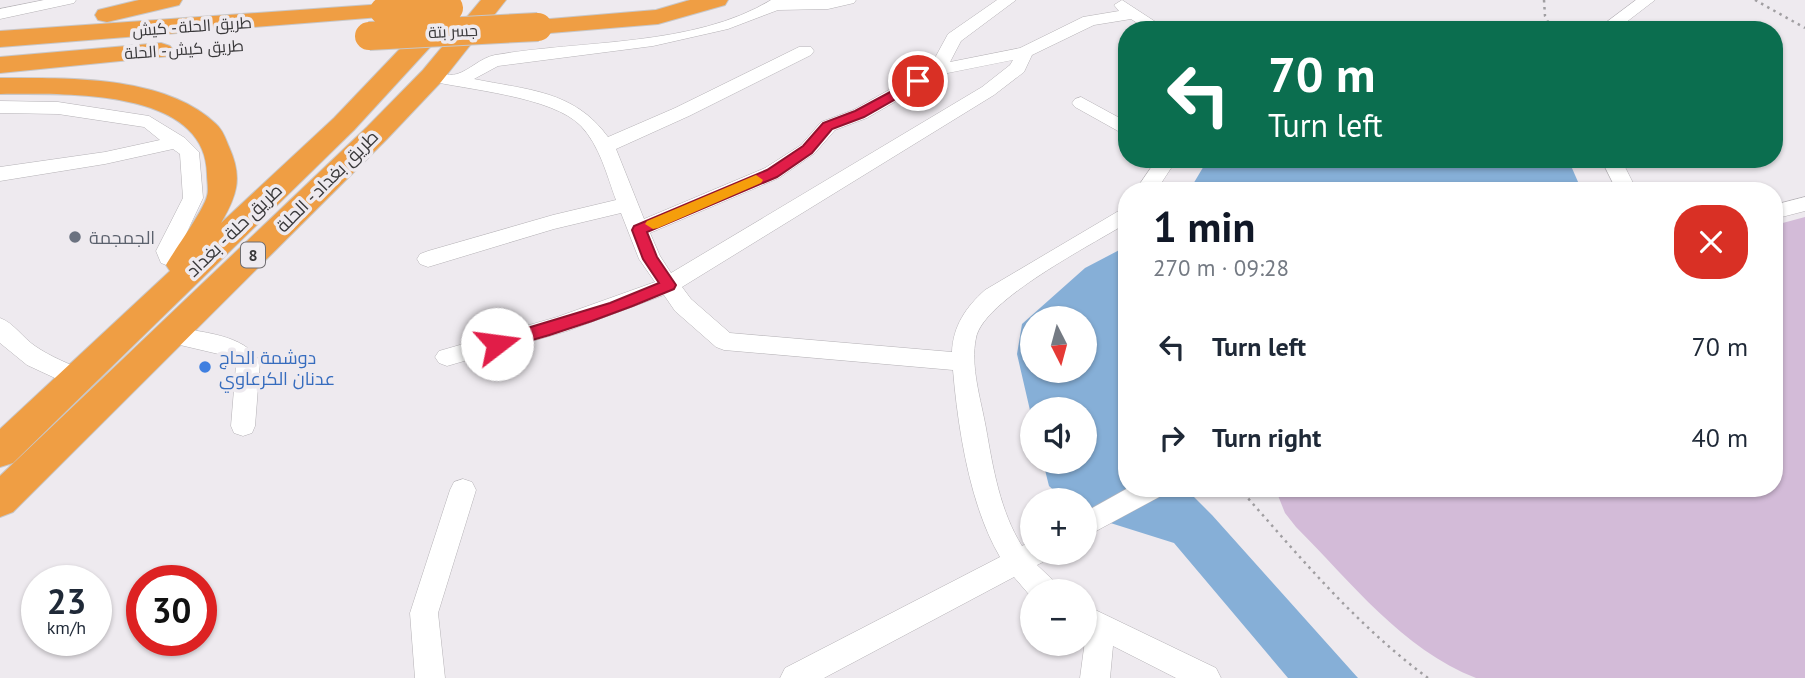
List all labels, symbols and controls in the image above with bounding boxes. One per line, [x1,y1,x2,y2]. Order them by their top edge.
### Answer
street label: طريق الحلة - كيش [132,12,252,41]
street label: جسر بتة [428,20,478,42]
street label: طريق كيش - الحلة [124,35,244,64]
text: 70 m [1268,42,1375,106]
icon: left [1153,49,1244,140]
pin [888,51,948,111]
icon: arrive [899,62,937,100]
text: Turn left [1268,104,1383,146]
street label: طريق بغداد - الحلة [271,125,384,238]
street label: طريق حلة - بغداد [181,178,287,282]
text: 1 min [1153,199,1255,254]
button: close [1674,205,1748,279]
place label: الجمجمة [89,226,155,249]
marker: الجمجمة [67,229,83,245]
road number: 8 [241,243,265,268]
text: 270 m · 09:28 [1153,253,1289,282]
north arrow [1020,306,1097,383]
map controls [1020,306,1097,656]
position arrow [460,307,534,381]
icon: left [1153,328,1191,366]
text: Turn left [1212,330,1306,363]
text: 70 m [1692,330,1748,363]
place label: دوشمة الحاج عدنان الكرعاوي [219,346,335,393]
marker: دوشمة الحاج عدنان الكرعاوي [197,359,213,375]
button: sound [1020,397,1097,474]
icon: right [1153,419,1191,457]
text: Turn right [1212,421,1321,454]
text: 40 m [1692,421,1748,454]
button: + [1020,488,1097,565]
speed limit sign: 30 [126,565,217,656]
text: 23 [47,578,86,624]
button: − [1020,579,1097,656]
text: km/h [47,616,86,639]

